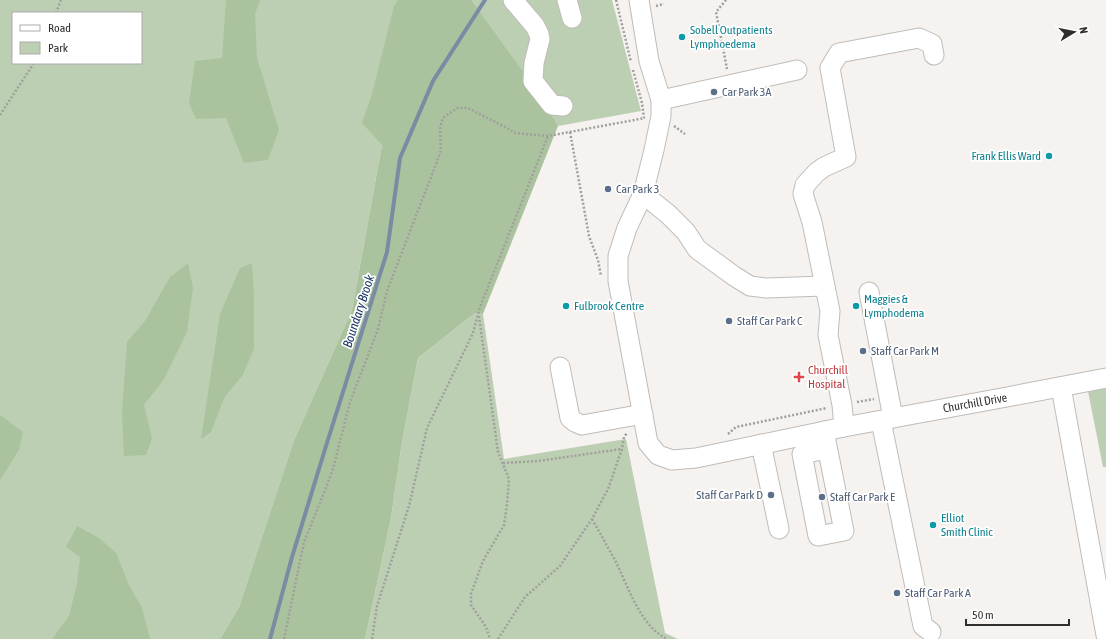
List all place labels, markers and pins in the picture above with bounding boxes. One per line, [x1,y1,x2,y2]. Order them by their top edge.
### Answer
place label: Sobell Outpatients Lymphoedema [690,23,773,51]
marker: Sobell Outpatients Lymphoedema [677,32,687,42]
place label: Car Park 3A [722,85,771,99]
marker: Car Park 3A [709,87,719,97]
place label: Frank Ellis Ward [972,149,1041,163]
marker: Frank Ellis Ward [1044,151,1054,161]
place label: Car Park 3 [616,182,660,196]
marker: Car Park 3 [603,184,613,194]
place label: Maggies & Lymphodema [864,292,924,320]
place label: Fulbrook Centre [574,299,644,313]
marker: Fulbrook Centre [561,301,571,311]
marker: Maggies & Lymphodema [851,301,861,311]
place label: Staff Car Park C [737,314,803,328]
marker: Staff Car Park C [724,316,734,326]
place label: Staff Car Park M [871,344,939,358]
marker: Staff Car Park M [858,346,868,356]
place label: Churchill Hospital [808,363,849,391]
marker: Churchill Hospital [793,371,805,383]
place label: Staff Car Park D [696,488,763,502]
marker: Staff Car Park D [766,490,776,500]
place label: Staff Car Park E [830,490,895,504]
marker: Staff Car Park E [817,492,827,502]
place label: Elliot Smith Clinic [941,511,993,539]
marker: Elliot Smith Clinic [928,520,938,530]
place label: Staff Car Park A [905,586,971,600]
marker: Staff Car Park A [892,588,902,598]

